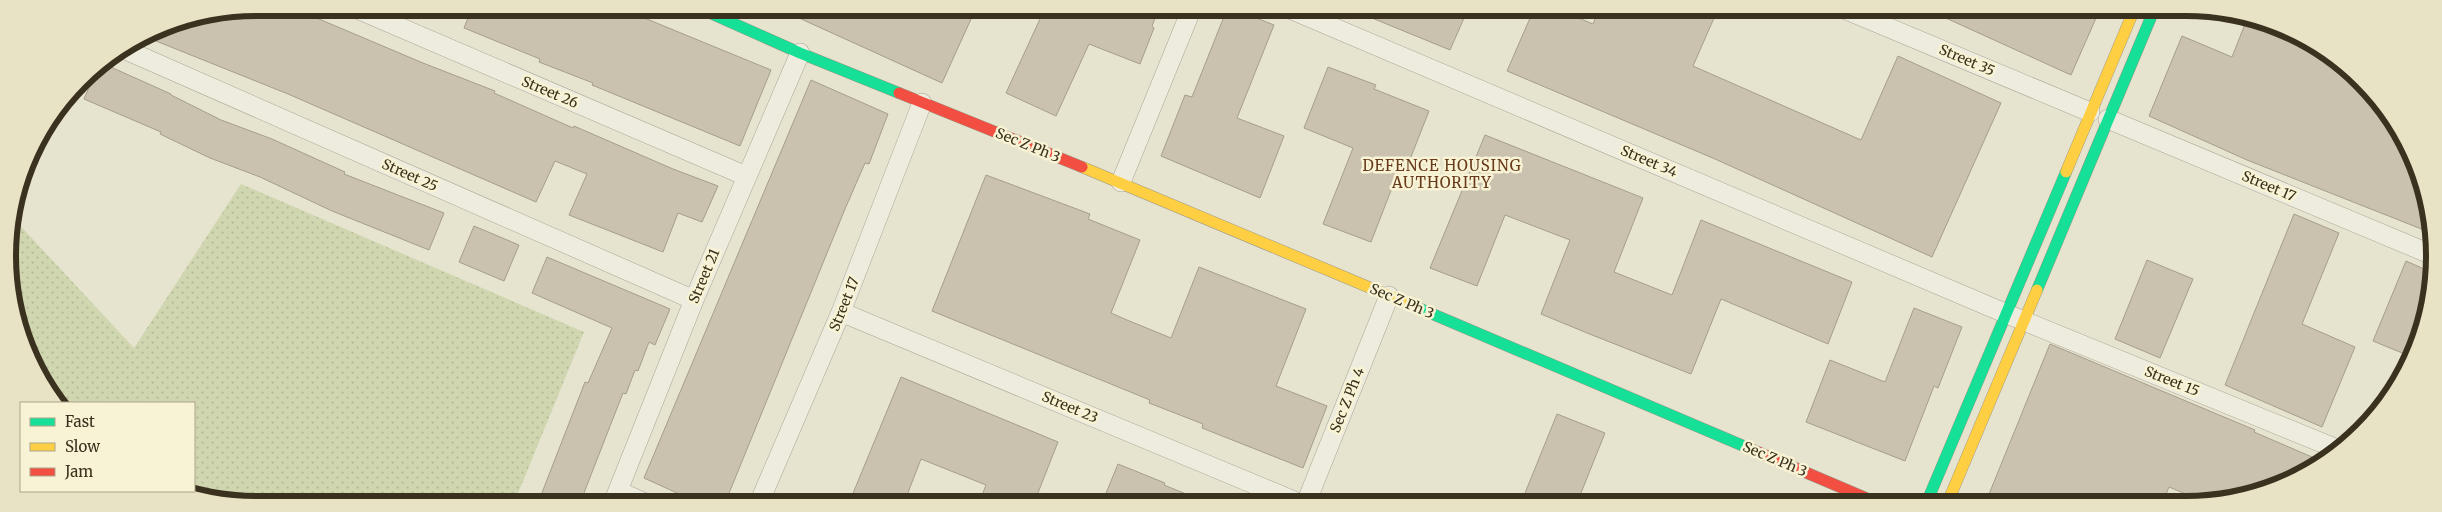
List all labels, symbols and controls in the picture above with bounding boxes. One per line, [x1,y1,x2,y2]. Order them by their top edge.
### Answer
street label: Street 35 [1936,40,1998,80]
street label: Street 26 [519,72,581,112]
street label: Sec Z Ph 3 [993,124,1063,166]
street label: Street 34 [1618,141,1680,181]
street label: Street 25 [379,155,441,195]
district label: DEFENCE HOUSING AUTHORITY [1362,156,1522,192]
street label: Street 17 [2239,167,2299,205]
street label: Street 21 [684,246,724,306]
street label: Street 17 [825,274,863,334]
street label: Sec Z Ph 3 [1367,279,1437,323]
street label: Street 15 [2142,362,2202,400]
street label: Sec Z Ph 4 [1326,364,1368,435]
street label: Street 23 [1039,387,1101,427]
legend [20,402,195,492]
text: Fast [65,412,95,431]
text: Slow [65,437,100,456]
street label: Sec Z Ph 3 [1740,437,1810,481]
text: Jam [64,462,93,481]

